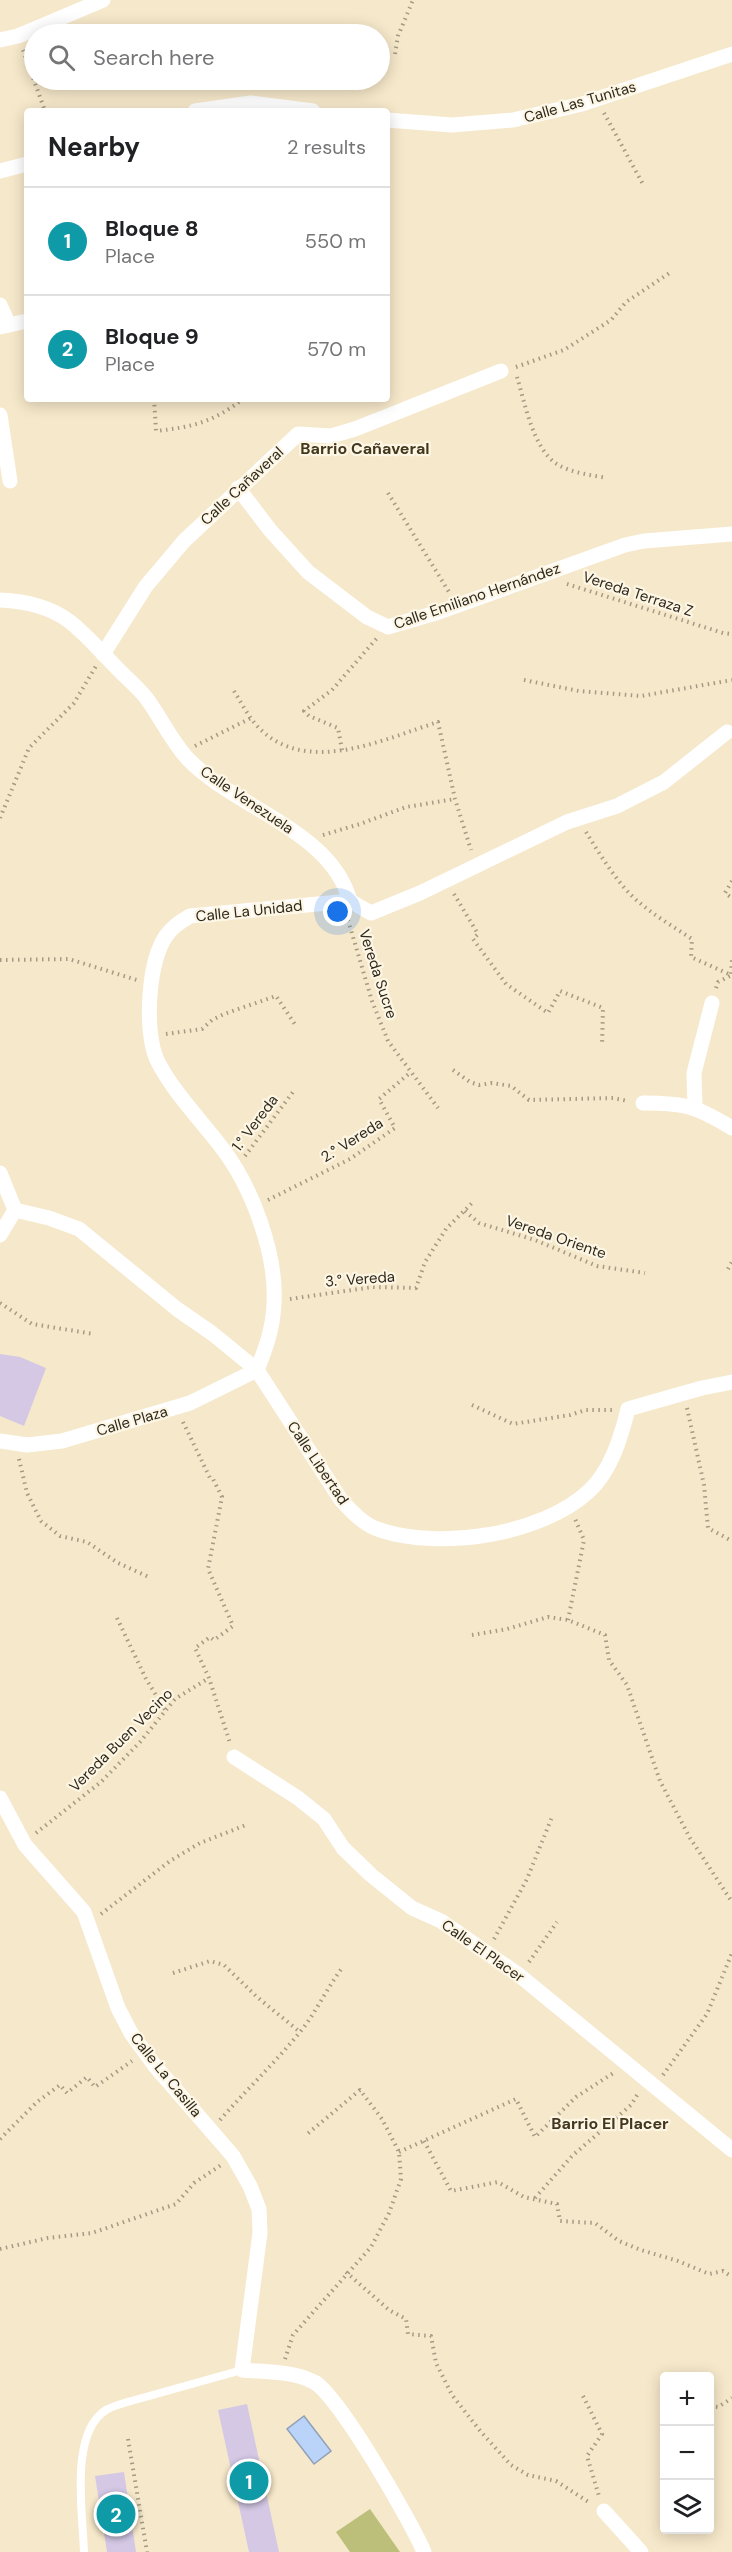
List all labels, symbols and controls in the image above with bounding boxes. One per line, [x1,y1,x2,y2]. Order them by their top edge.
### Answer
search box [24,24,390,90]
icon: search [45,41,78,74]
text: Search here [93,43,214,72]
street label: Calle Las Tunitas [522,76,638,128]
text: Nearby [48,130,140,164]
text: 2 results [287,134,366,160]
text: Bloque 8 [105,214,199,243]
text: 1 [64,228,71,254]
text: 550 m [305,228,366,254]
text: Place [105,243,155,269]
text: Bloque 9 [105,322,199,351]
text: 2 [62,336,73,362]
text: 570 m [307,336,366,362]
text: Place [105,351,155,377]
district label: Barrio Cañaveral [300,438,430,459]
street label: Calle Cañaveral [196,442,288,530]
street label: Calle Emiliano Hernández [391,558,563,634]
street label: Vereda Terraza Z [580,567,696,621]
street label: Calle Venezuela [197,761,297,839]
street label: Calle La Unidad [195,895,303,927]
your location [323,897,352,926]
street label: Vereda Sucre [354,927,402,1021]
street label: 1.° Vereda [227,1091,283,1155]
street label: 2.° Vereda [317,1113,387,1167]
street label: Vereda Oriente [503,1210,609,1264]
street label: 3.° Vereda [324,1267,396,1291]
street label: Calle Plaza [94,1401,170,1441]
street label: Calle Libertad [283,1417,353,1509]
street label: Vereda Buen Vecino [65,1684,177,1796]
street label: Calle El Placer [438,1915,529,1987]
street label: Calle La Casilla [126,2029,206,2121]
district label: Barrio El Placer [551,2113,669,2134]
map controls [660,2372,714,2534]
button: + [660,2372,714,2426]
button: − [660,2426,714,2480]
pin: 1 [230,2458,268,2504]
button: layers [660,2480,714,2534]
pin: 2 [96,2492,136,2536]

